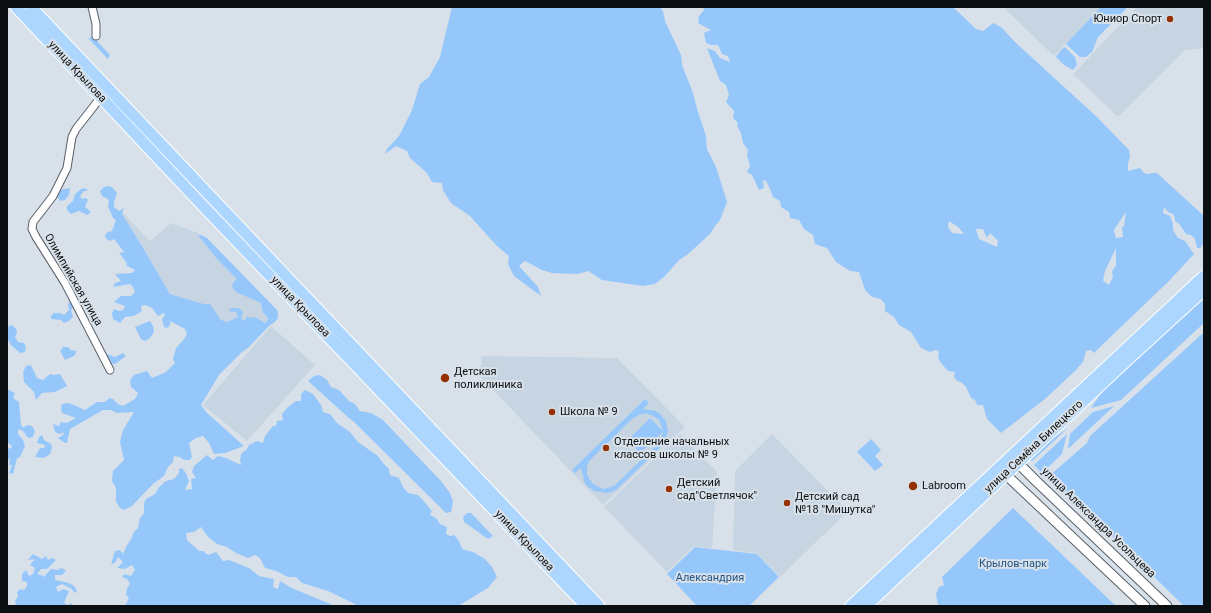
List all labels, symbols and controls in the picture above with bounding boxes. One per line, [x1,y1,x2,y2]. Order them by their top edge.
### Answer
place label: Юниор Спорт [1093,12,1162,26]
marker: Юниор Спорт [1165,14,1175,24]
street label: улица Крылова [45,38,109,106]
street label: Олимпийская улица [41,232,105,328]
street label: улица Крылова [268,274,332,340]
place label: Детская поликлиника [454,365,523,391]
marker: Детская поликлиника [439,372,451,384]
street label: улица Семёна Билецкого [982,398,1086,496]
place label: Школа № 9 [560,405,618,419]
marker: Школа № 9 [547,407,557,417]
place label: Отделение начальных классов школы № 9 [614,435,729,461]
marker: Отделение начальных классов школы № 9 [601,443,611,453]
street label: улица Александра Усольцева [1038,465,1158,581]
place label: Детский сад"Светлячок" [677,476,757,502]
place label: Labroom [922,479,966,493]
marker: Labroom [907,480,919,492]
marker: Детский сад"Светлячок" [664,484,674,494]
place label: Детский сад №18 "Мишутка" [795,490,875,516]
marker: Детский сад №18 "Мишутка" [782,498,792,508]
street label: улица Крылова [492,508,556,574]
park label: Крылов-парк [979,557,1047,571]
park label: Александрия [676,571,744,585]

